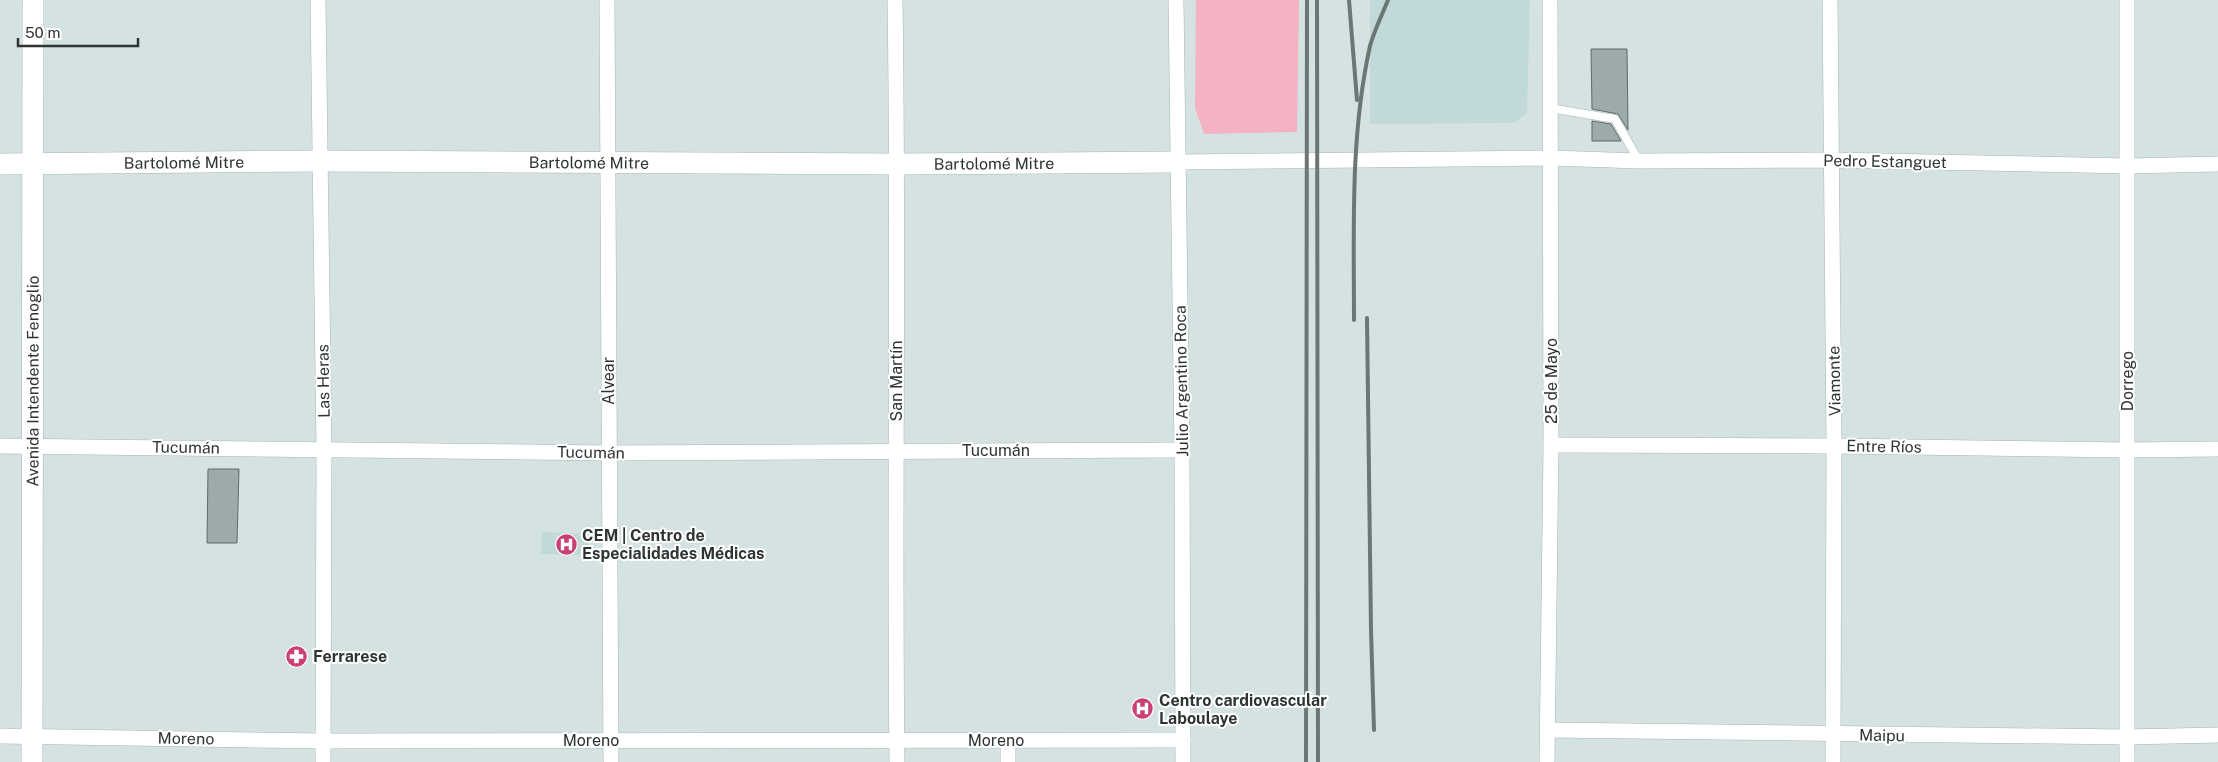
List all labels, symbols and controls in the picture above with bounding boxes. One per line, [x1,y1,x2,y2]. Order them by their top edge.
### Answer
scale bar [18,15,138,47]
text: 50 m [25,24,60,41]
street label: Pedro Estanguet [1823,151,1947,172]
street label: Bartolomé Mitre [124,153,244,173]
street label: Bartolomé Mitre [529,153,649,173]
street label: Bartolomé Mitre [934,154,1054,174]
street label: Avenida Intendente Fenoglio [23,275,43,487]
street label: Julio Argentino Roca [1171,305,1192,457]
street label: 25 de Mayo [1542,338,1561,424]
street label: San Martín [887,340,906,422]
street label: Las Heras [313,344,334,418]
street label: Viamonte [1824,346,1845,416]
street label: Dorrego [2118,351,2137,411]
street label: Alvear [599,357,618,405]
street label: Entre Ríos [1846,436,1922,457]
street label: Tucumán [152,437,220,458]
street label: Tucumán [962,441,1030,460]
street label: Tucumán [557,442,625,463]
place label: CEM | Centro de Especialidades Médicas [582,526,764,563]
hospital icon: CEM | Centro de Especialidades Médicas [554,532,578,556]
pharmacy icon: Ferrarese [285,644,309,668]
place label: Ferrarese [313,647,387,666]
place label: Centro cardiovascular Laboulaye [1159,691,1327,728]
hospital icon: Centro cardiovascular Laboulaye [1131,697,1155,721]
street label: Maipu [1859,726,1905,745]
street label: Moreno [158,729,214,748]
street label: Moreno [563,731,619,750]
street label: Moreno [968,731,1024,750]

